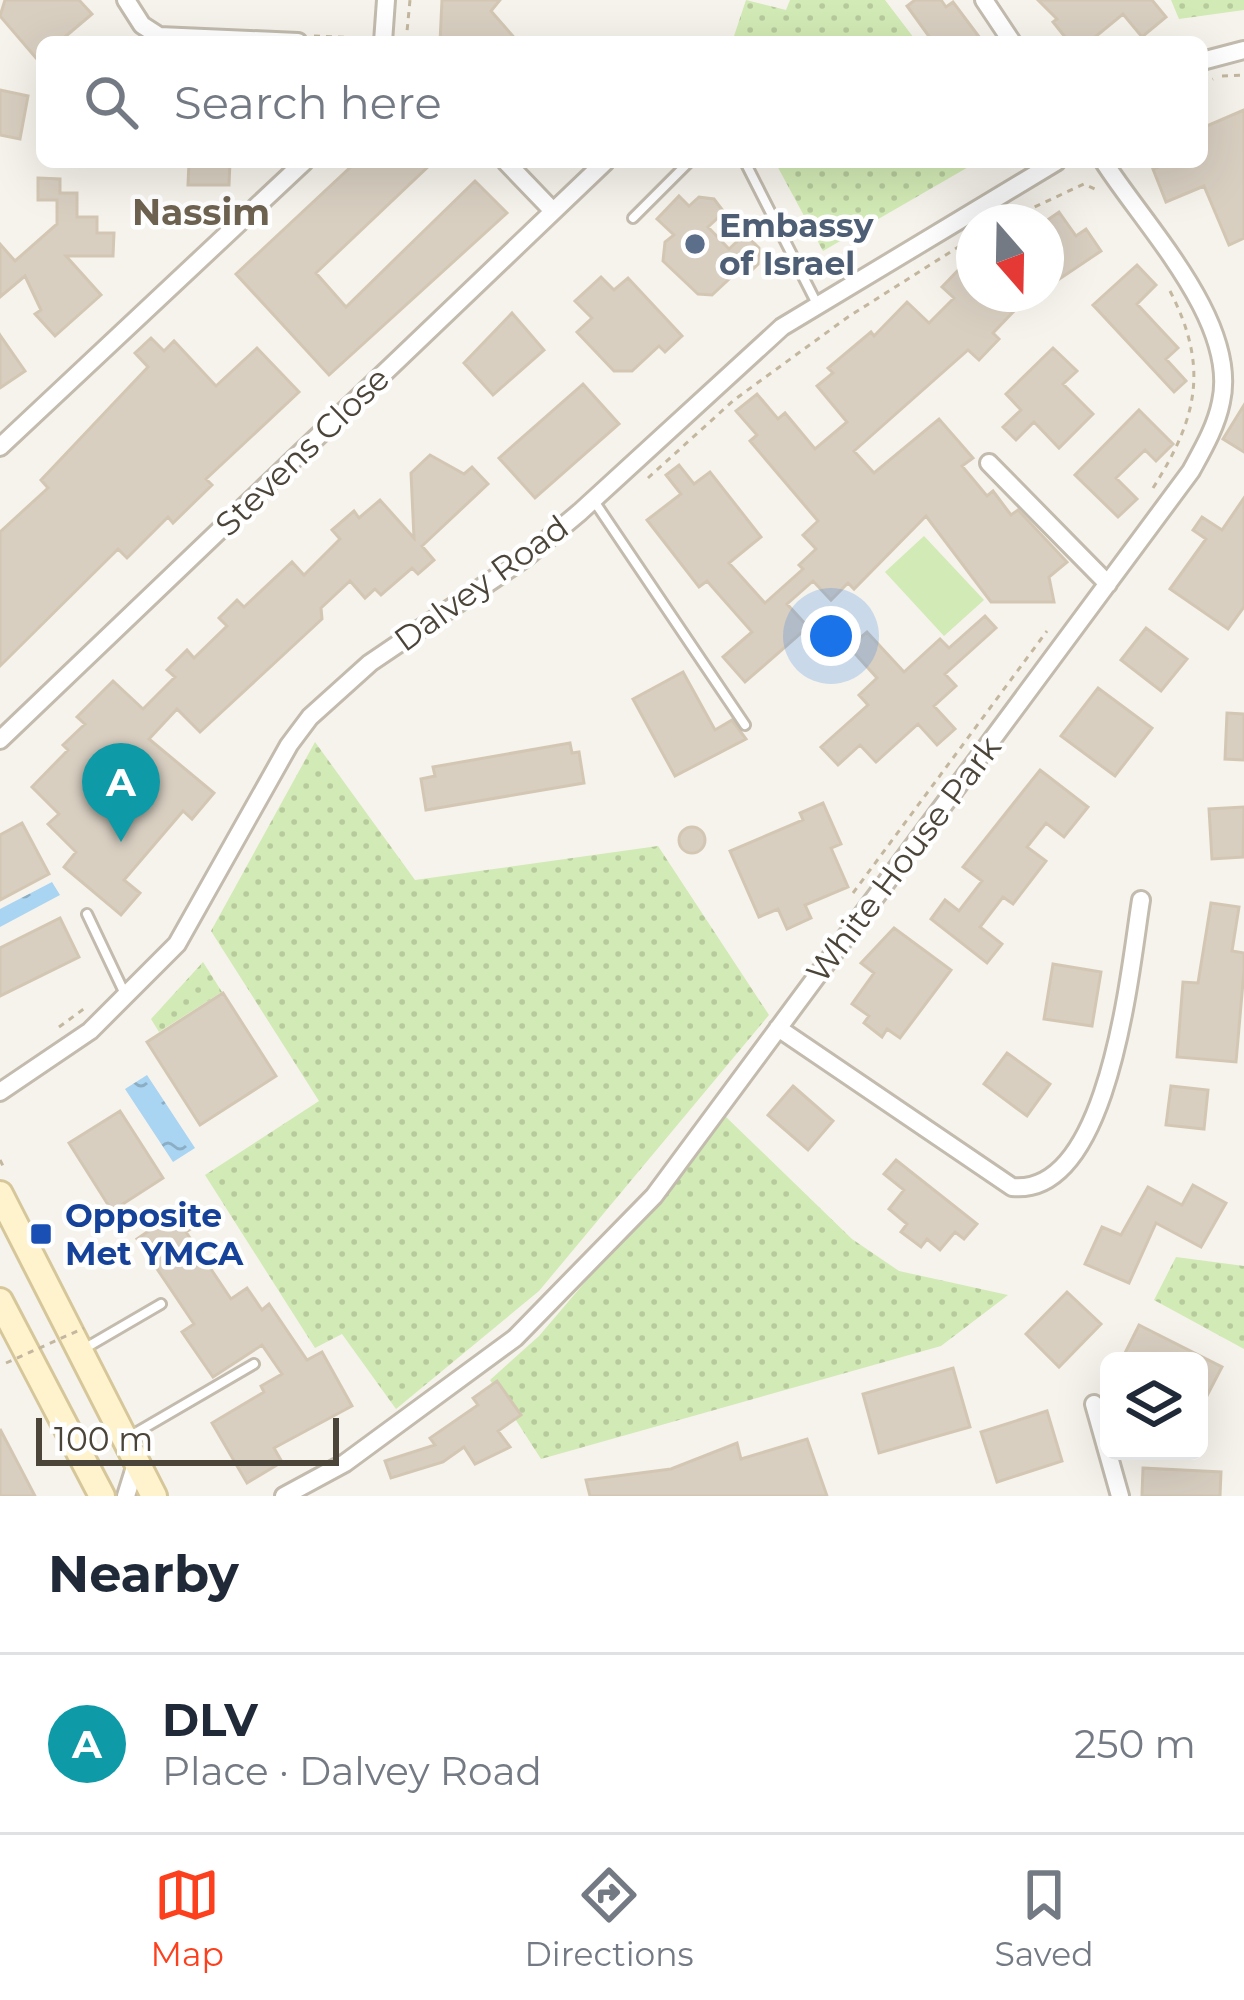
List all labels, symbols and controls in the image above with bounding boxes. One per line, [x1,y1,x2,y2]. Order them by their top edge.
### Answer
search box [36,36,1208,168]
icon: search [78,69,144,135]
text: Search here [174,75,442,130]
district label: Nassim [132,190,270,234]
north arrow [956,204,1064,312]
place label: Embassy of Israel [719,205,874,283]
marker: Embassy of Israel [682,231,708,257]
street label: Stevens Close [207,358,397,544]
street label: Dalvey Road [386,506,576,660]
your location [801,606,861,666]
street label: White House Park [797,728,1009,990]
pin: A [82,743,160,842]
place label: Opposite Met YMCA [65,1195,244,1273]
marker: Opposite Met YMCA [28,1221,54,1247]
map controls [1100,1352,1208,1460]
button: layers [1100,1352,1208,1460]
scale bar [36,1412,339,1465]
text: 100 m [54,1419,153,1459]
text: Nearby [48,1543,239,1605]
text: DLV [162,1692,258,1747]
text: A [72,1720,102,1768]
text: 250 m [1074,1720,1196,1768]
text: Place · Dalvey Road [162,1747,542,1795]
tab: Map [150,1862,224,1974]
tab: Directions [525,1862,694,1974]
tab: Saved [994,1862,1094,1974]

